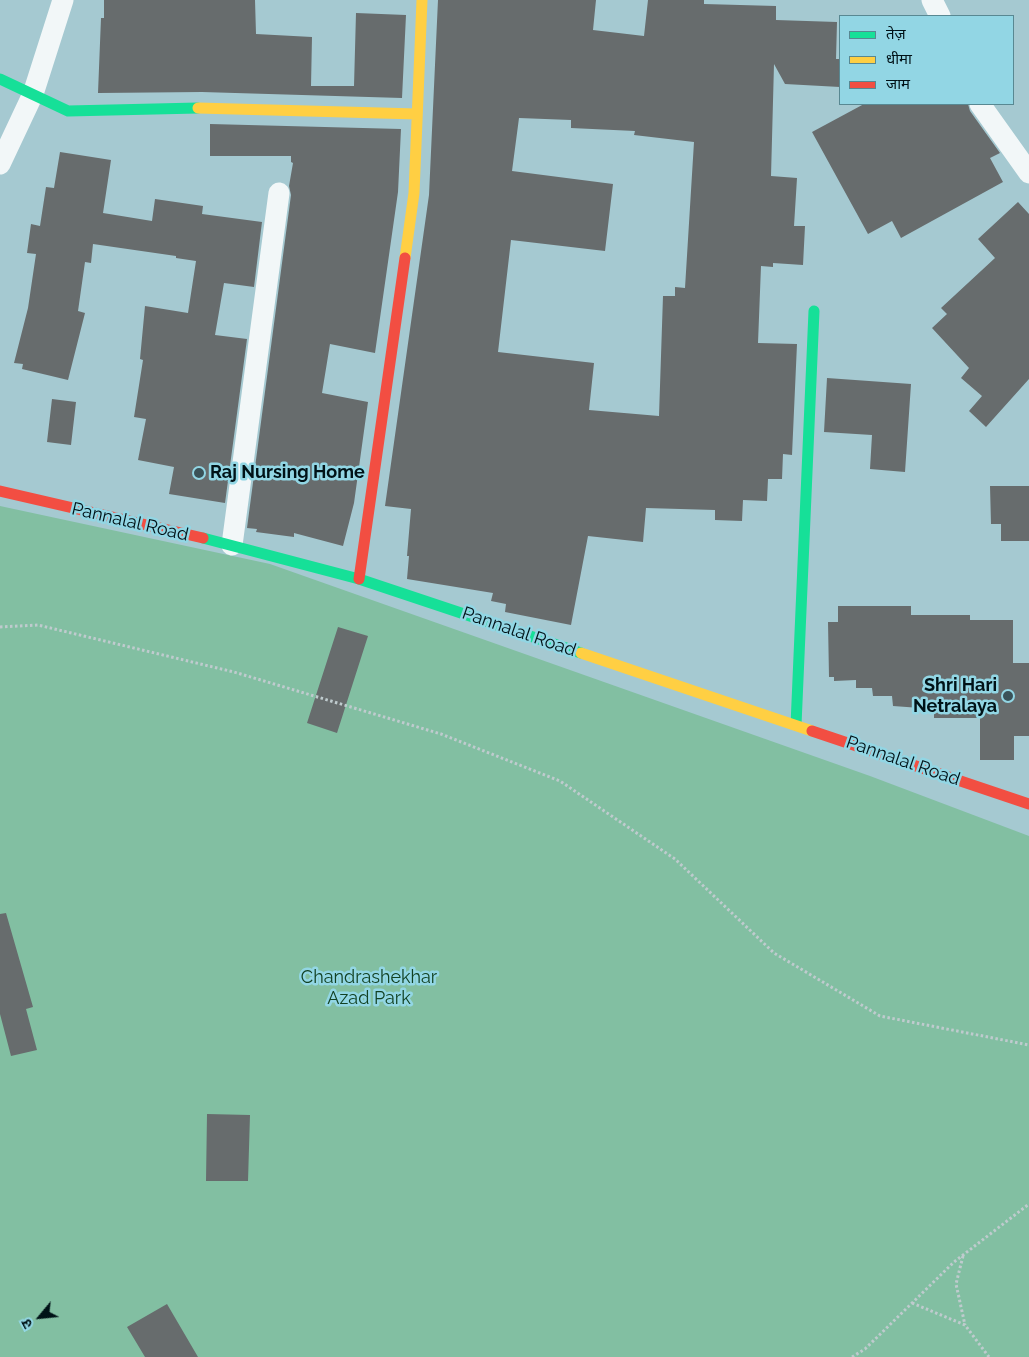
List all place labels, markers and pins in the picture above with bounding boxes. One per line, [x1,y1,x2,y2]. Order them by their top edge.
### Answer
place label: Raj Nursing Home [210,462,365,484]
marker: Raj Nursing Home [192,466,206,480]
place label: Shri Hari Netralaya [913,675,997,718]
marker: Shri Hari Netralaya [1001,689,1015,703]

